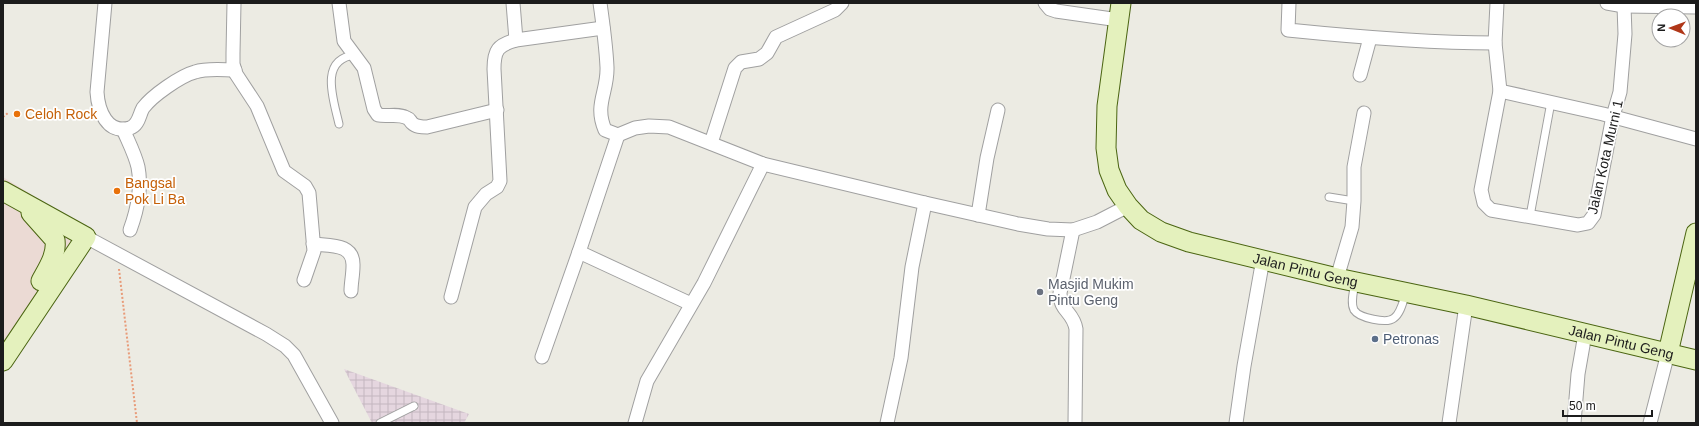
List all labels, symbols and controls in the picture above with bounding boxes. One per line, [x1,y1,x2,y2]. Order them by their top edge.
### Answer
north arrow [1651,8,1691,48]
text: N [1655,24,1667,32]
street label: Jalan Kota Murni 1 [1584,98,1626,216]
place label: Celoh Rock [25,106,98,122]
marker: Celoh Rock [12,109,22,119]
place label: Bangsal Pok Li Ba [125,175,185,207]
marker: Bangsal Pok Li Ba [112,186,122,196]
street label: Jalan Pintu Geng [1251,250,1359,290]
place label: Masjid Mukim Pintu Geng [1048,276,1134,308]
marker: Masjid Mukim Pintu Geng [1035,287,1045,297]
street label: Jalan Pintu Geng [1567,322,1675,362]
place label: Petronas [1383,331,1439,347]
marker: Petronas [1370,334,1380,344]
scale bar [1563,392,1652,418]
text: 50 m [1569,399,1596,413]

